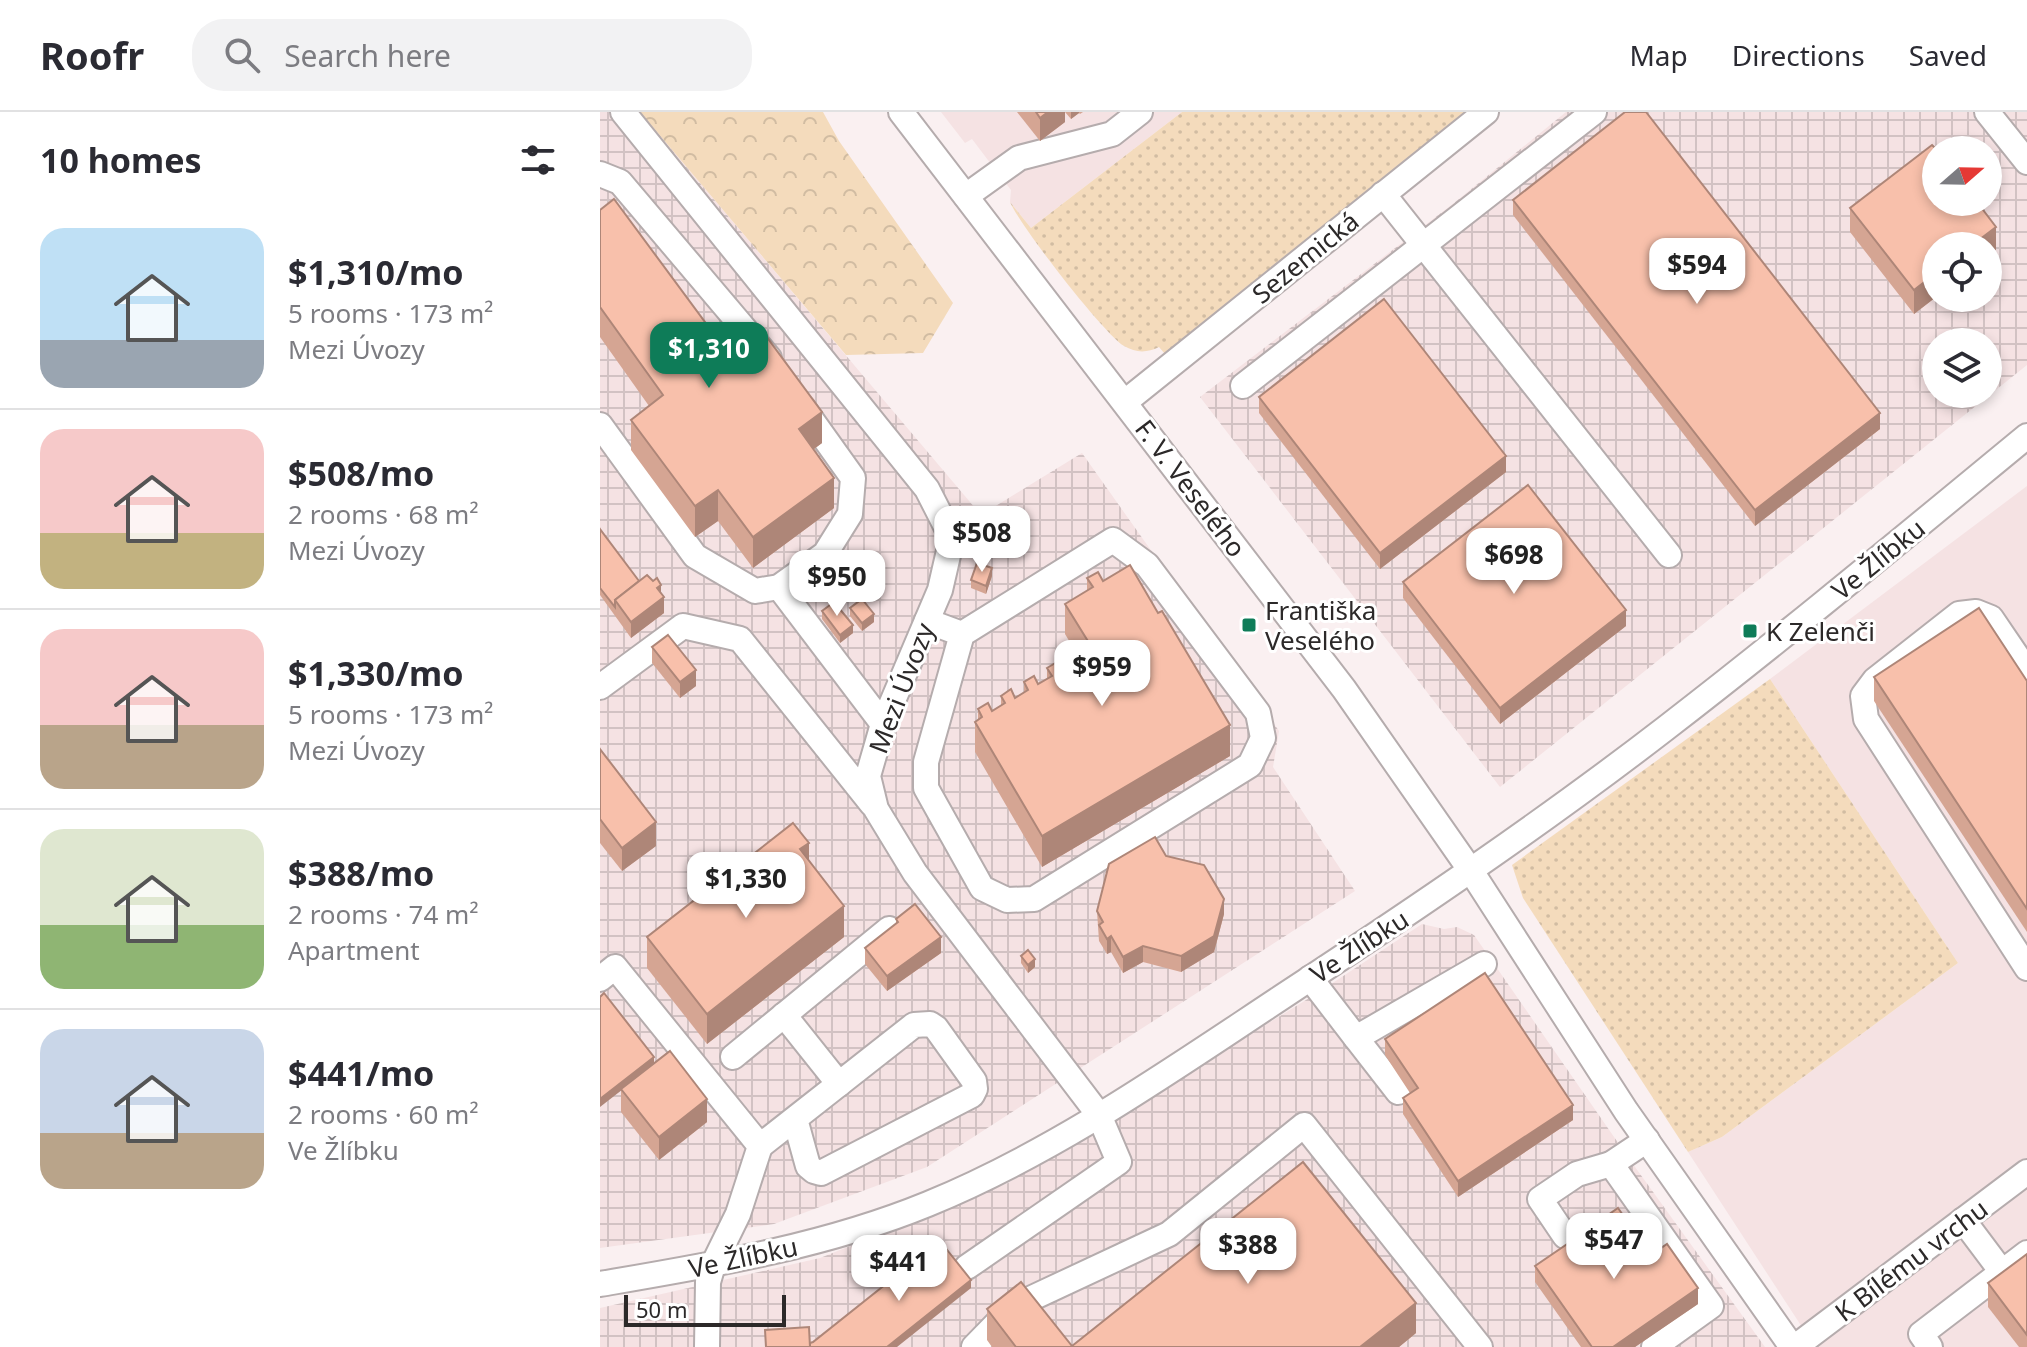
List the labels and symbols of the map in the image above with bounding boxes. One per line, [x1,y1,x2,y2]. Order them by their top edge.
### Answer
north arrow [1922,136,2002,216]
street label: Sezemická [1244,203,1366,311]
pin: $594 [1650,238,1744,306]
pin: $1,310 [644,322,774,390]
street label: F. V. Veselého [1127,412,1255,564]
pin: $508 [935,506,1029,574]
street label: Ve Žlíbku [1824,510,1932,608]
pin: $698 [1467,528,1561,596]
pin: $950 [790,550,884,618]
place label: Františka Veselého [1265,592,1376,658]
place label: K Zelenči [1766,613,1875,649]
marker: Františka Veselého [1240,616,1258,634]
street label: Mezi Úvozy [860,617,943,758]
marker: K Zelenči [1741,622,1759,640]
pin: $959 [1055,640,1149,708]
pin: $1,330 [681,852,811,920]
street label: Ve Žlíbku [1303,901,1415,991]
street label: K Bílému vrchu [1827,1191,1995,1329]
pin: $547 [1567,1213,1661,1281]
pin: $388 [1201,1218,1295,1286]
street label: Ve Žlíbku [685,1228,801,1286]
pin: $441 [852,1235,946,1303]
scale bar [624,1291,786,1327]

